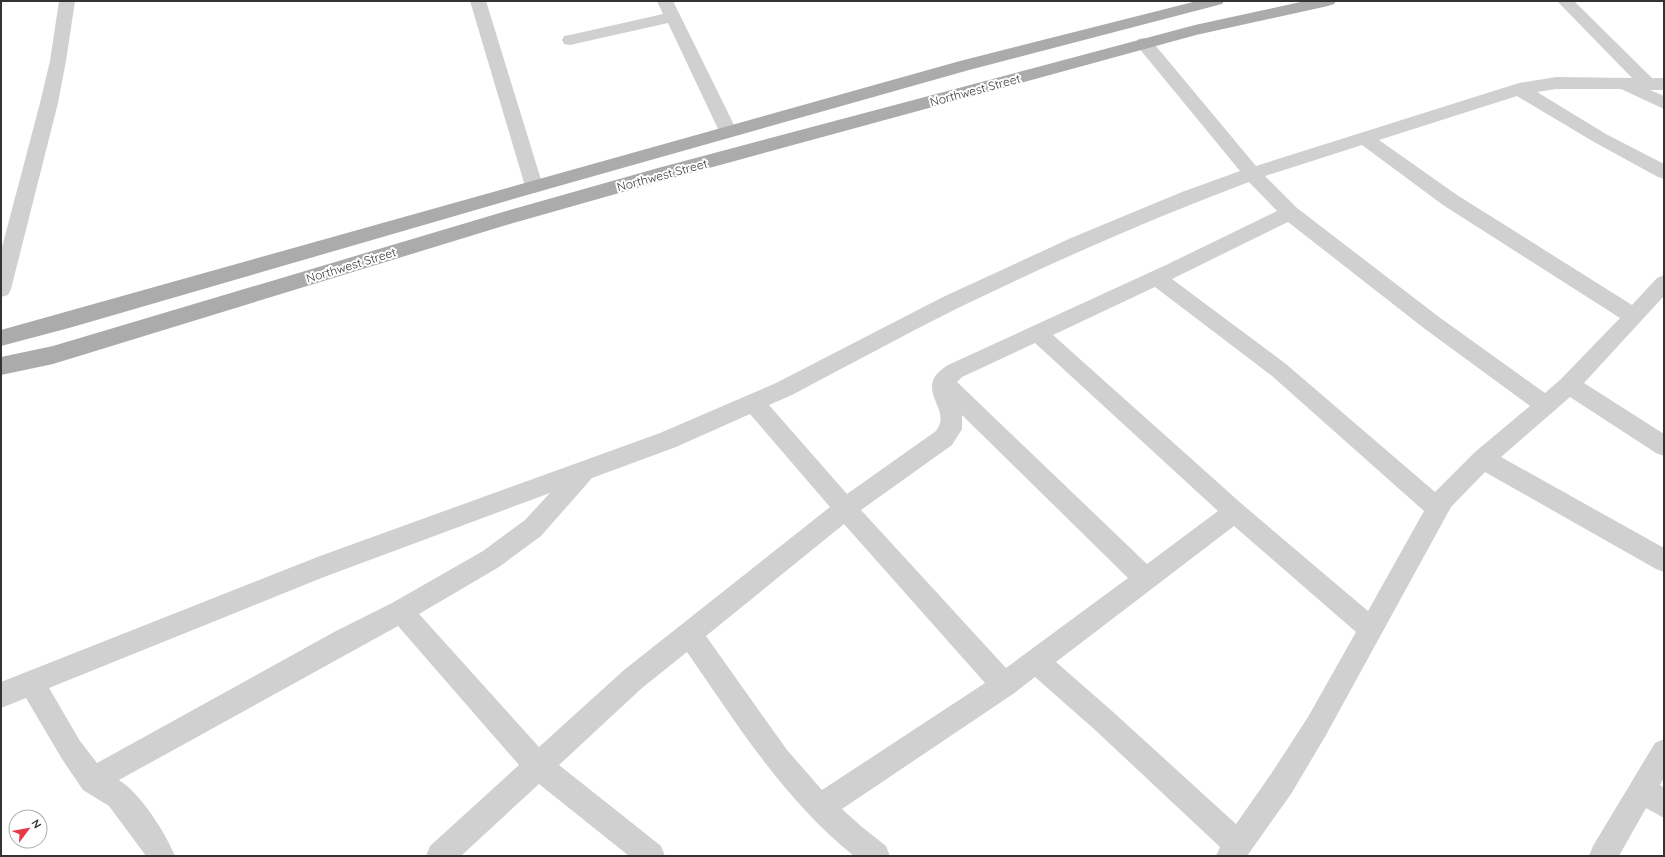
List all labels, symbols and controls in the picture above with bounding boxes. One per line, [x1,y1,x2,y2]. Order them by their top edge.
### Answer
street label: Northwest Street [928,71,1022,109]
street label: Northwest Street [615,156,709,194]
street label: Northwest Street [304,244,398,286]
north arrow [8,809,48,849]
text: N [28,817,45,831]

